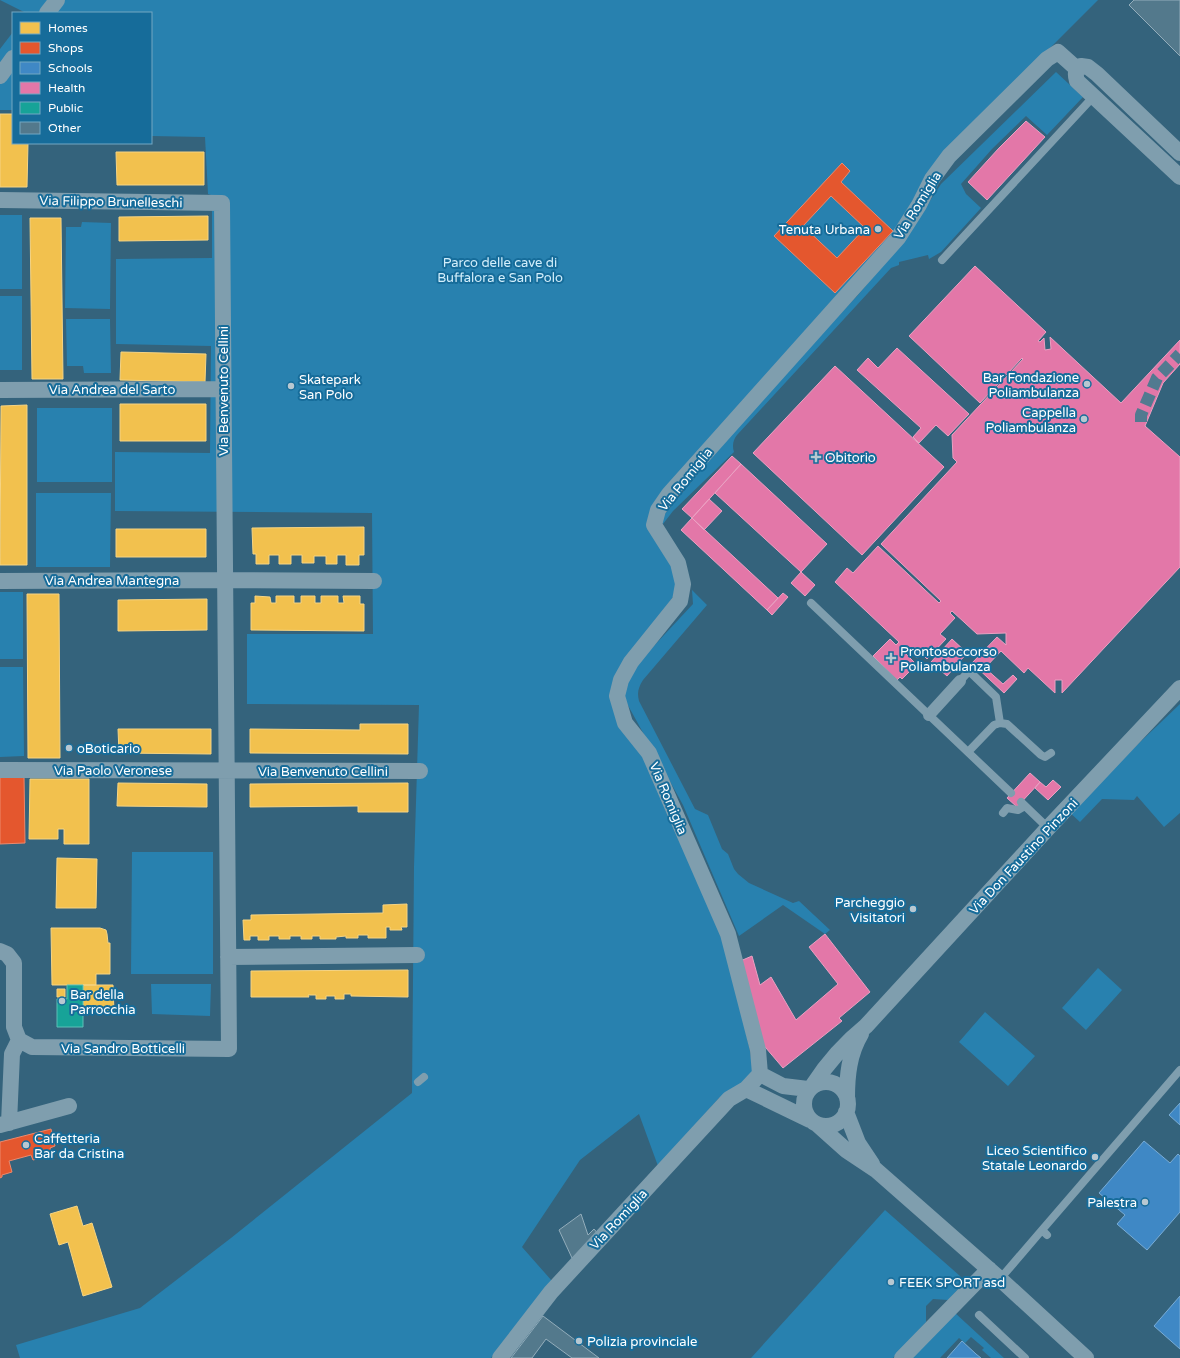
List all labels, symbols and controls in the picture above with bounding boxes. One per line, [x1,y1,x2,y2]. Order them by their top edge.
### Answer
legend [12,12,152,144]
text: Homes [48,21,88,35]
text: Shops [48,41,83,55]
text: Schools [48,61,93,75]
text: Health [48,81,85,95]
text: Public [48,101,83,115]
text: Other [48,121,81,135]
street label: Via Romiglia [891,169,945,242]
street label: Via Filippo Brunelleschi [39,193,183,211]
place label: Tenuta Urbana [779,222,870,238]
marker: Tenuta Urbana [873,224,883,234]
park label: Parco delle cave di Buffalora e San Polo [437,255,563,286]
street label: Via Benvenuto Cellini [216,326,232,456]
place label: Bar Fondazione Poliambulanza [983,370,1079,401]
place label: Skatepark San Polo [299,372,361,403]
marker: Bar Fondazione Poliambulanza [1082,379,1092,389]
marker: Skatepark San Polo [286,381,296,391]
street label: Via Andrea del Sarto [49,382,175,398]
place label: Cappella Poliambulanza [985,405,1076,436]
marker: Cappella Poliambulanza [1079,414,1089,424]
street label: Via Romiglia [655,445,716,515]
place label: Obitorio [825,450,876,466]
marker: Obitorio [810,451,822,463]
street label: Via Andrea Mantegna [45,573,179,589]
place label: Prontosoccorso Poliambulanza [900,644,997,675]
marker: Prontosoccorso Poliambulanza [885,652,897,664]
place label: oBoticario [77,741,140,757]
marker: oBoticario [64,743,74,753]
street label: Via Romiglia [646,760,691,837]
street label: Via Paolo Veronese [54,763,172,779]
street label: Via Benvenuto Cellini [258,764,388,780]
street label: Via Don Faustino Pinzoni [966,795,1082,918]
place label: Parcheggio Visitatori [835,895,905,926]
marker: Parcheggio Visitatori [908,904,918,914]
place label: Bar della Parrocchia [70,987,136,1018]
marker: Bar della Parrocchia [57,996,67,1006]
street label: Via Sandro Botticelli [61,1041,185,1057]
place label: Caffetteria Bar da Cristina [34,1131,124,1162]
marker: Caffetteria Bar da Cristina [21,1140,31,1150]
place label: Liceo Scientifico Statale Leonardo [982,1143,1087,1174]
marker: Liceo Scientifico Statale Leonardo [1090,1152,1100,1162]
street label: Via Romiglia [587,1186,651,1253]
place label: Palestra [1087,1195,1137,1211]
marker: Palestra [1140,1197,1150,1207]
place label: FEEK SPORT asd [899,1275,1005,1291]
marker: FEEK SPORT asd [886,1277,896,1287]
place label: Polizia provinciale [587,1334,697,1350]
marker: Polizia provinciale [574,1336,584,1346]

